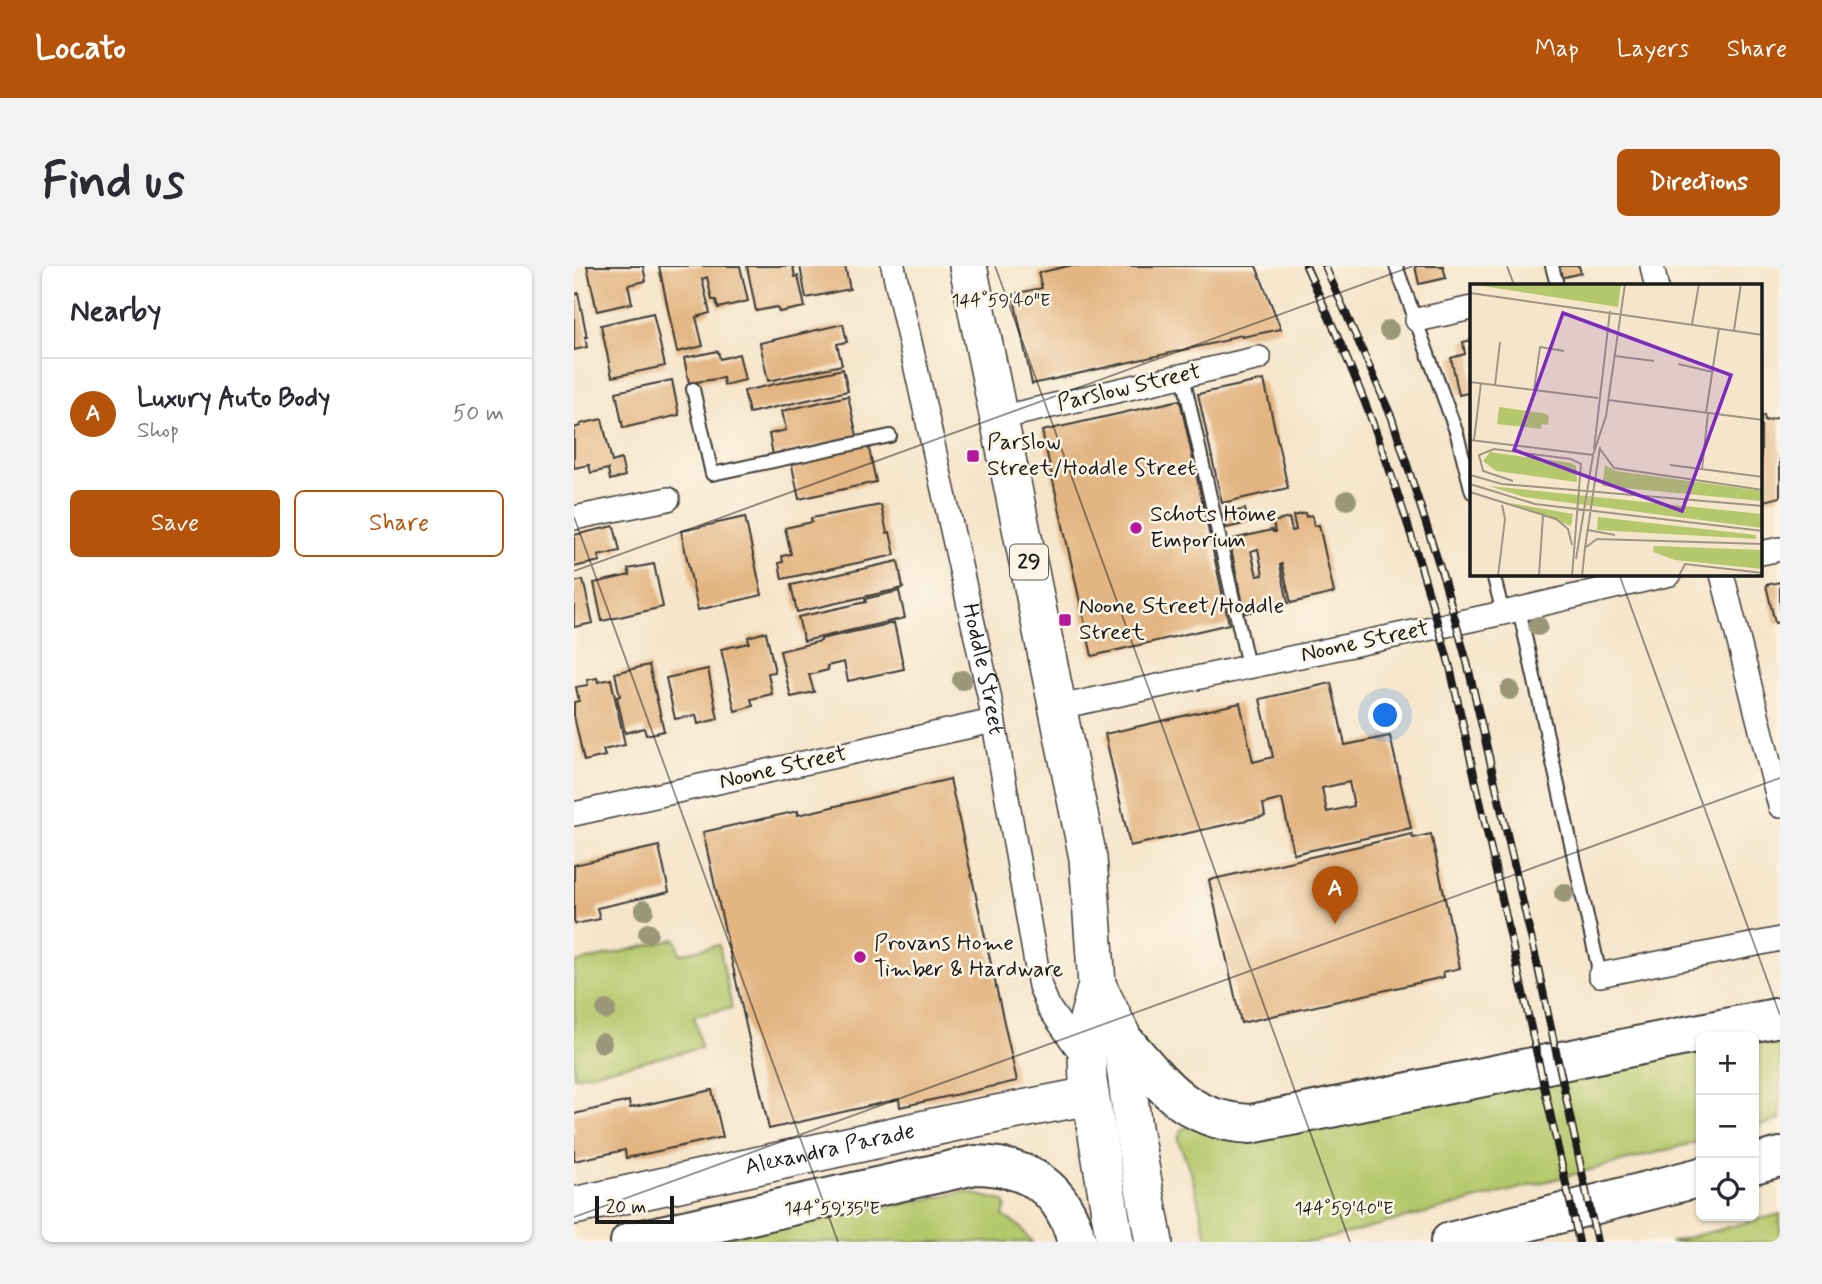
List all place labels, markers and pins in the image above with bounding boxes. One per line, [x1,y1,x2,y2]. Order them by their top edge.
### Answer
place label: Parslow Street/Hoddle Street [987,428,1196,484]
marker: Parslow Street/Hoddle Street [965,448,981,464]
place label: Schots Home Emporium [1150,500,1277,556]
marker: Schots Home Emporium [1128,520,1144,536]
place label: Noone Street/Hoddle Street [1079,592,1284,648]
marker: Noone Street/Hoddle Street [1057,612,1073,628]
pin: A [1312,866,1358,924]
place label: Provans Home Timber & Hardware [874,929,1063,985]
marker: Provans Home Timber & Hardware [852,949,868,965]

